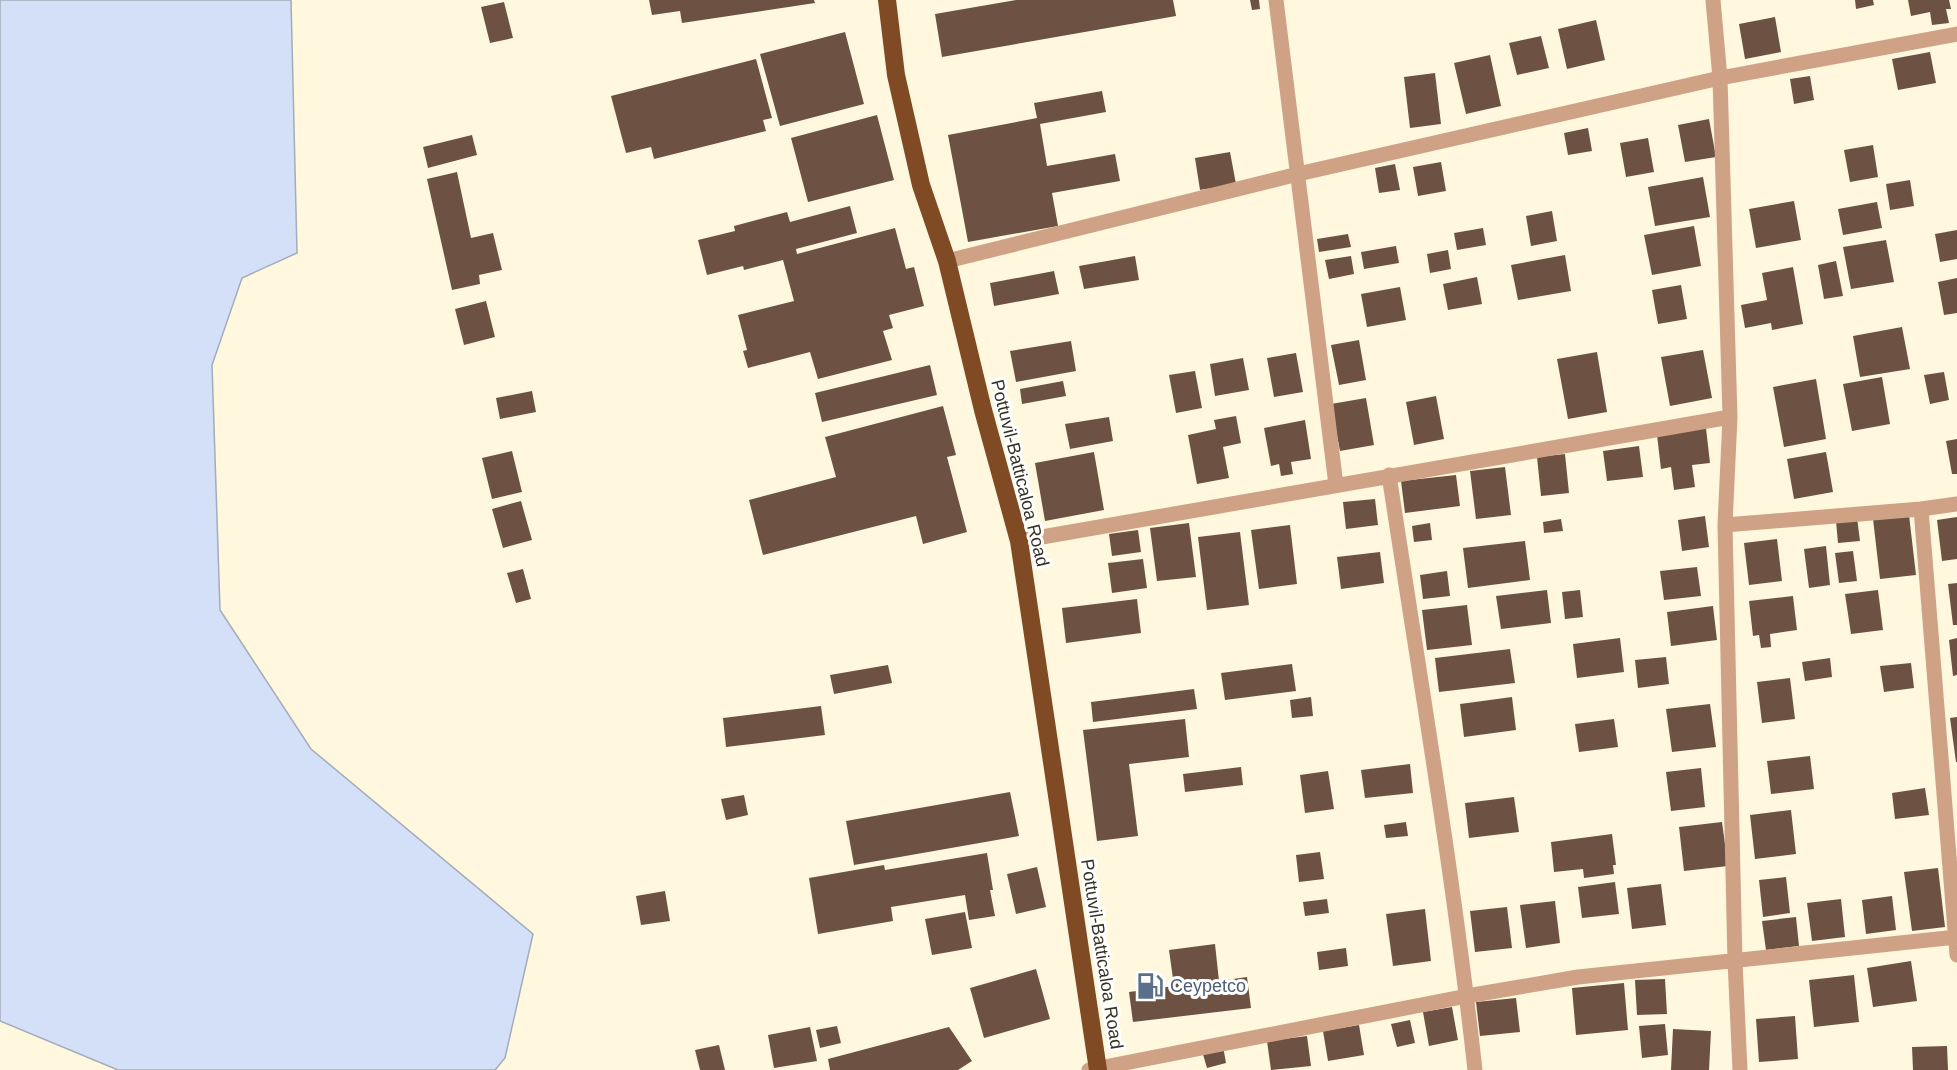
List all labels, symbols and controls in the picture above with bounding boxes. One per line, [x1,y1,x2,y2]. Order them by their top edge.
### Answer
street label: Pottuvil-Batticaloa Road [987,377,1053,569]
street label: Pottuvil-Batticaloa Road [1077,858,1127,1050]
fuel station icon: Ceypetco [1135,971,1165,1001]
place label: Ceypetco [1170,976,1246,996]

